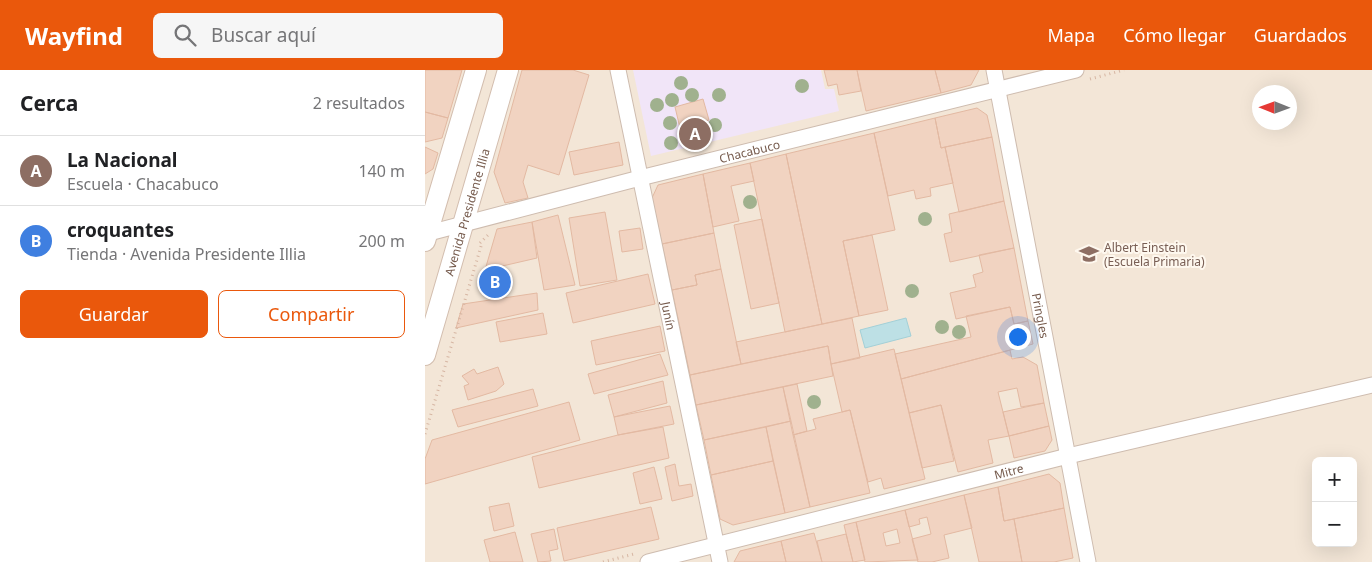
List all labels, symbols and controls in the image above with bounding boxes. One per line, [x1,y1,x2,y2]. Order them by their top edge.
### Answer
search box [153,13,503,58]
text: Wayfind [25,19,123,52]
icon: search [171,21,199,49]
text: Buscar aquí [211,22,316,48]
text: Mapa [1048,23,1095,47]
text: Cómo llegar [1123,23,1226,47]
text: Guardados [1254,23,1347,47]
north arrow [1252,85,1297,130]
text: Cerca [20,89,78,117]
text: 2 resultados [313,92,405,114]
pin: A [679,115,711,153]
street label: Chacabuco [717,135,782,167]
street label: Avenida Presidente Illia [440,146,493,278]
text: La Nacional [67,147,178,173]
text: A [30,160,42,182]
text: 140 m [358,160,405,182]
text: Escuela · Chacabuco [67,173,219,195]
text: croquantes [67,217,174,243]
text: B [31,230,41,252]
text: 200 m [358,230,405,252]
place label: Albert Einstein (Escuela Primaria) [1104,239,1205,270]
text: Tienda · Avenida Presidente Illia [67,243,306,265]
school or university icon: Albert Einstein (Escuela Primaria) [1078,243,1100,265]
pin: B [479,263,511,301]
button: Guardar [20,290,208,338]
button: Compartir [218,290,405,338]
street label: Pringles [1028,291,1054,340]
street label: Junín [658,299,680,332]
your location [1005,324,1031,350]
map controls [1312,457,1357,547]
button: + [1312,457,1357,502]
street label: Mitre [992,459,1025,483]
button: − [1312,502,1357,547]

